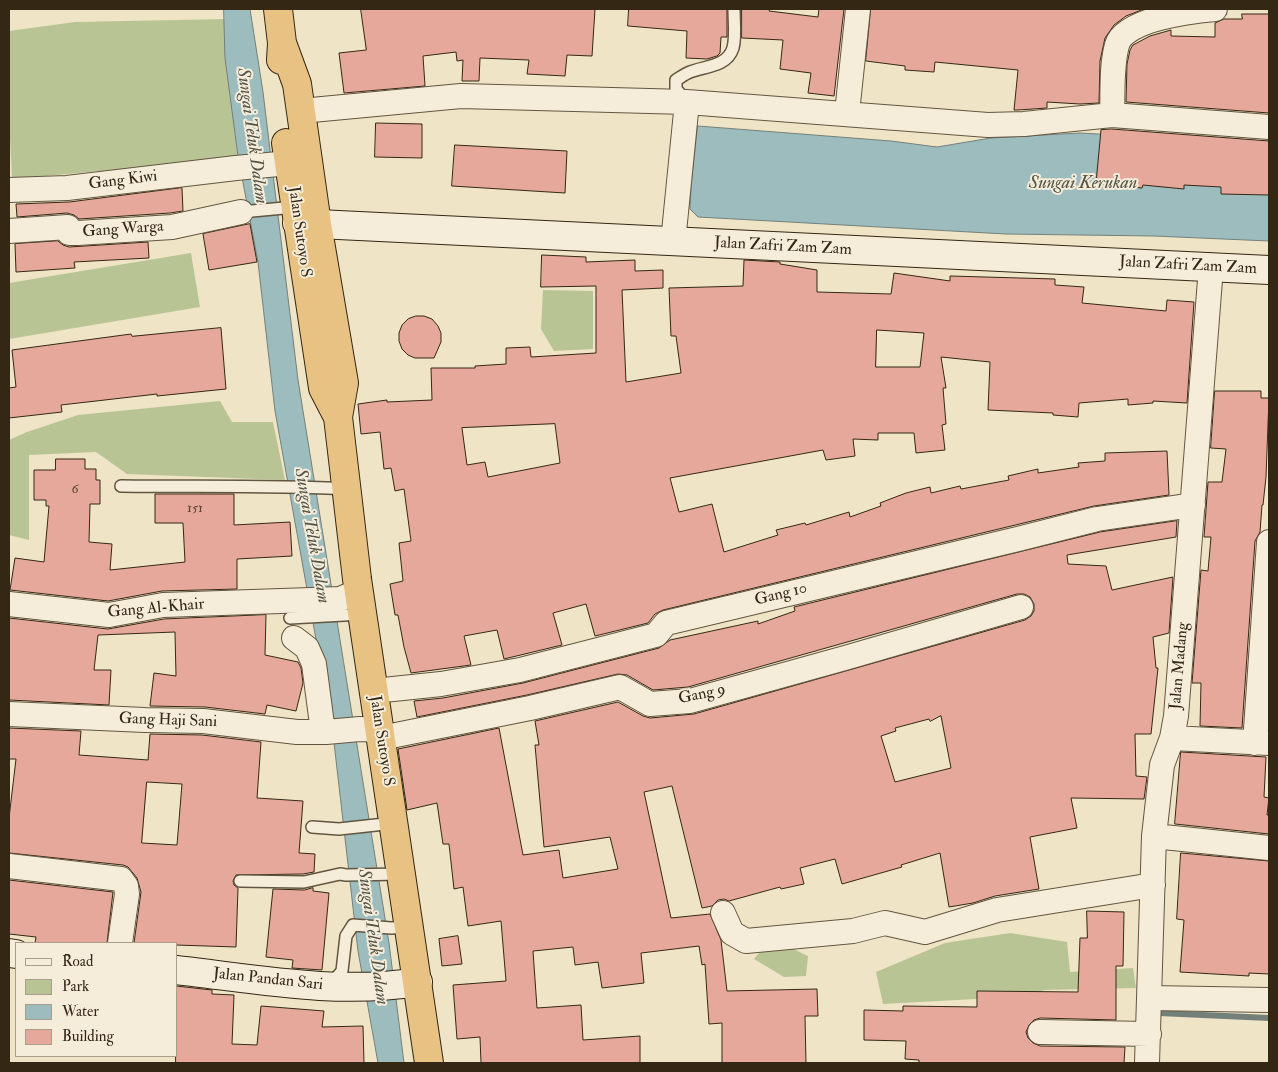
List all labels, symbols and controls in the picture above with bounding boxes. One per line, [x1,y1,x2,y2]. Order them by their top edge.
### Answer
water label: Sungai Teluk Dalam [231,67,271,205]
street label: Gang Kiwi [88,167,158,195]
water label: Sungai Kerukan [1029,173,1137,195]
street label: Jalan Sutoyo S [283,185,315,279]
street label: Gang Warga [82,218,164,242]
street label: Jalan Zafri Zam Zam [714,234,852,260]
street label: Jalan Zafri Zam Zam [1119,253,1257,279]
water label: Sungai Teluk Dalam [288,467,334,605]
house number: 6 [71,482,79,498]
house number: 151 [187,501,203,517]
street label: Gang 10 [753,579,809,611]
street label: Gang Al-Khair [107,595,205,623]
street label: Jalan Madang [1167,622,1193,710]
street label: Gang 9 [677,681,727,709]
street label: Jalan Sutoyo S [364,694,398,788]
street label: Gang Haji Sani [118,710,218,732]
water label: Sungai Teluk Dalam [352,868,392,1006]
legend [15,942,178,1057]
text: Road [62,952,93,971]
street label: Jalan Pandan Sari [212,965,324,995]
text: Park [62,977,89,996]
text: Water [62,1002,99,1021]
text: Building [62,1027,114,1046]

